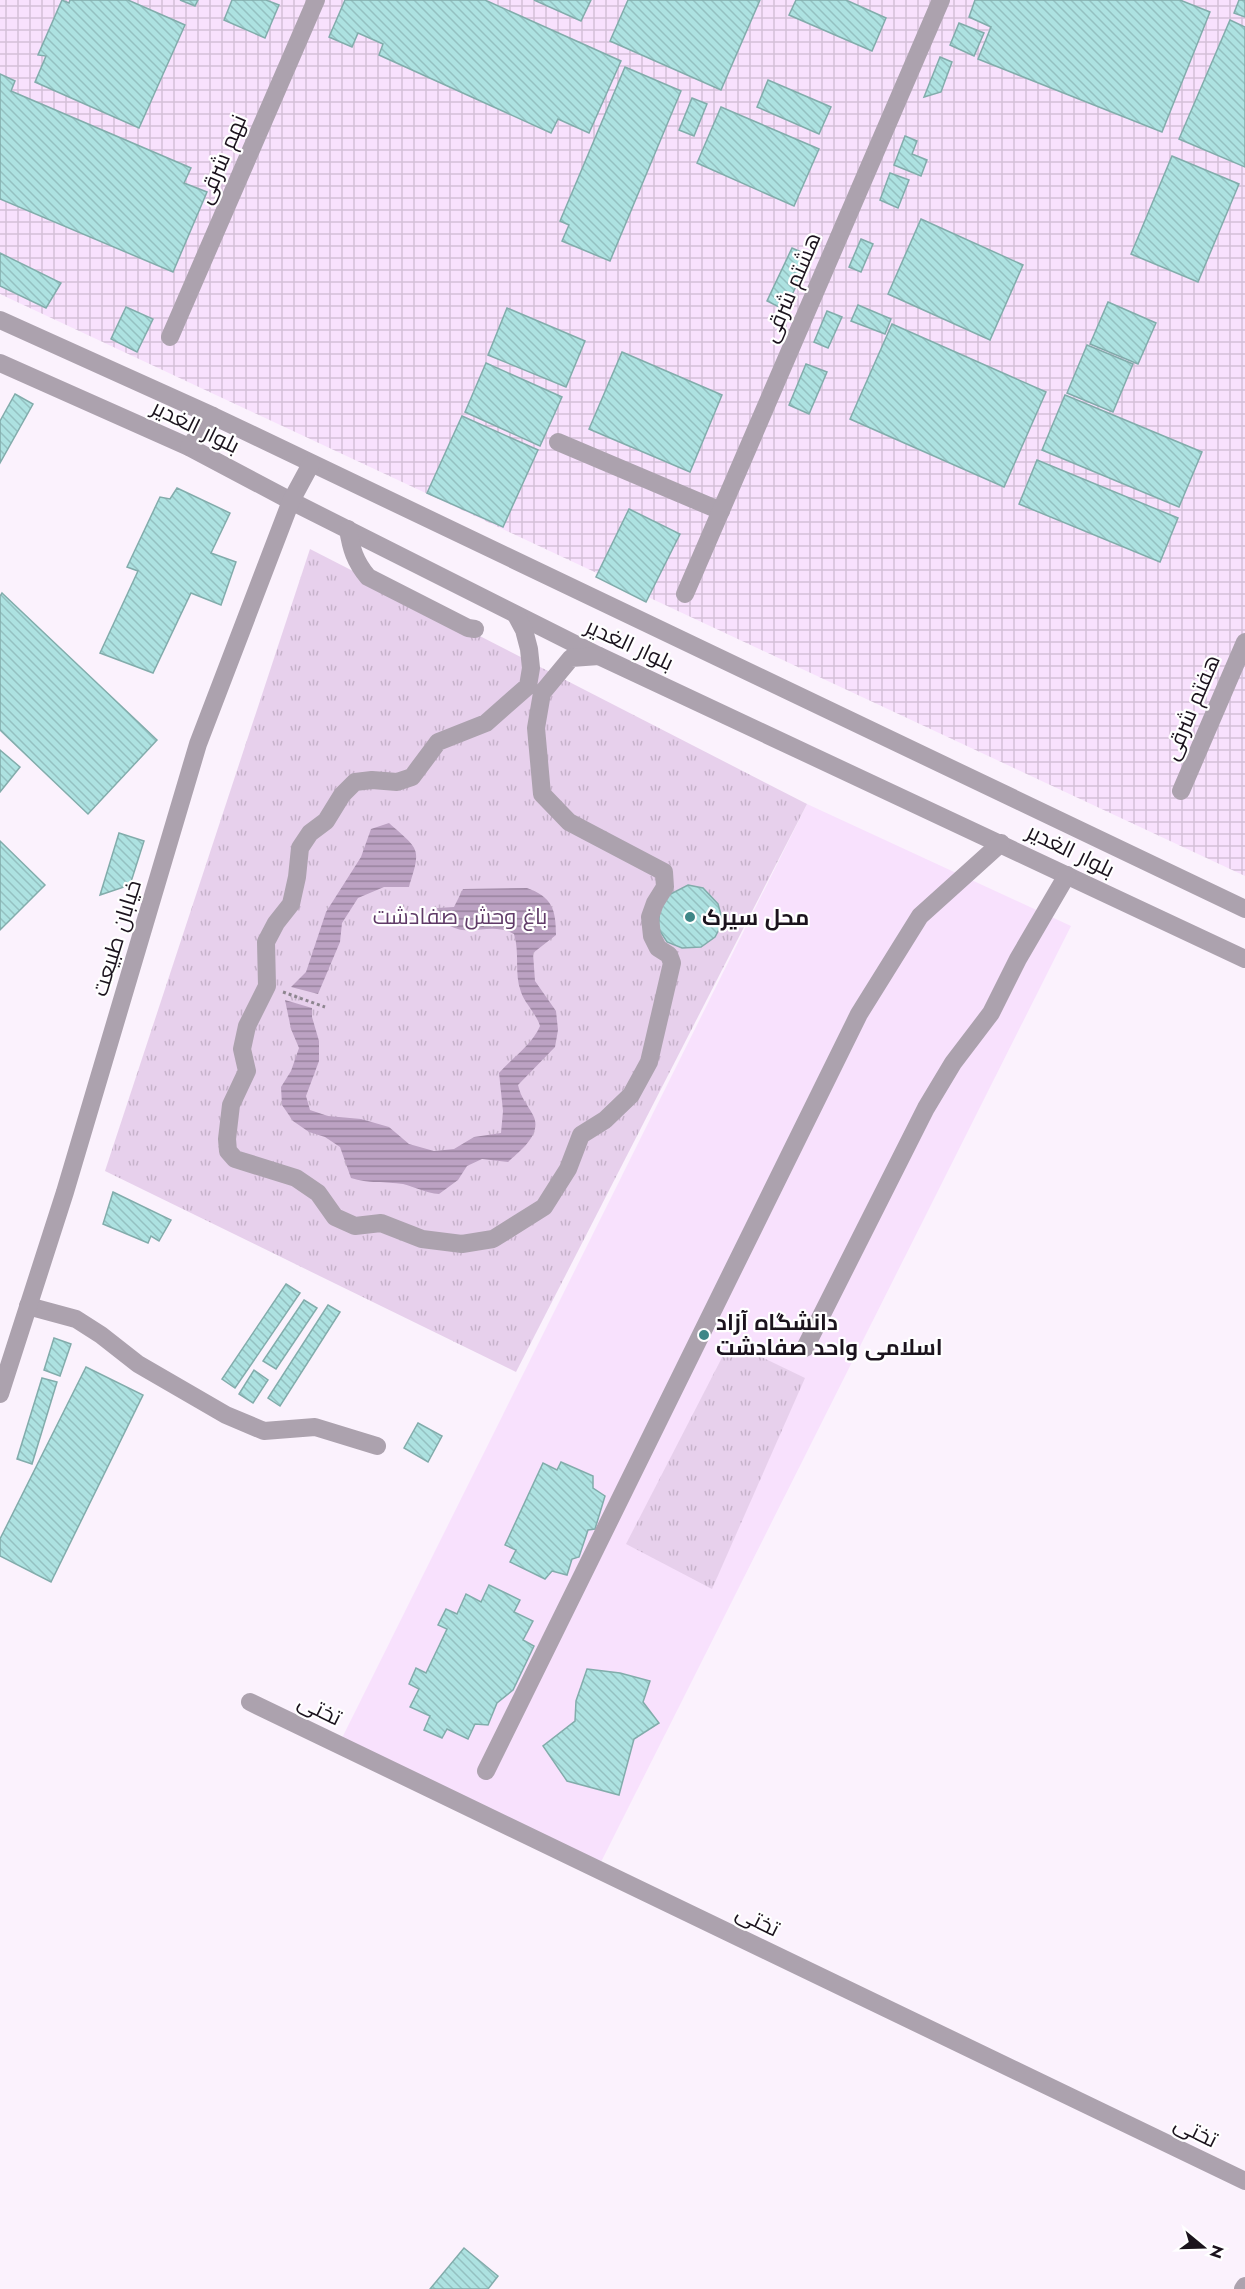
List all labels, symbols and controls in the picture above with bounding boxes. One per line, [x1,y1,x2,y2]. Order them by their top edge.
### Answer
street label: نهم شرقی [188,109,254,209]
street label: هشتم شرقی [753,227,829,347]
street label: بلوار الغدیر [145,390,245,461]
street label: بلوار الغدیر [579,609,679,678]
street label: هفتم شرقی [1154,649,1228,765]
street label: بلوار الغدیر [1020,814,1120,885]
street label: خیابان طبیعت [83,876,149,1000]
park label: باغ وحش صفادشت [373,900,547,932]
place label: محل سیرک [702,901,809,933]
marker: محل سیرک [683,910,697,924]
place label: دانشگاه آزاد اسلامی واحد صفادشت [716,1306,943,1363]
marker: دانشگاه آزاد اسلامی واحد صفادشت [697,1328,711,1342]
street label: تختی [293,1685,347,1733]
street label: تختی [731,1896,785,1944]
street label: تختی [1169,2107,1223,2155]
north arrow [1173,2217,1233,2277]
text: N [1204,2242,1230,2261]

